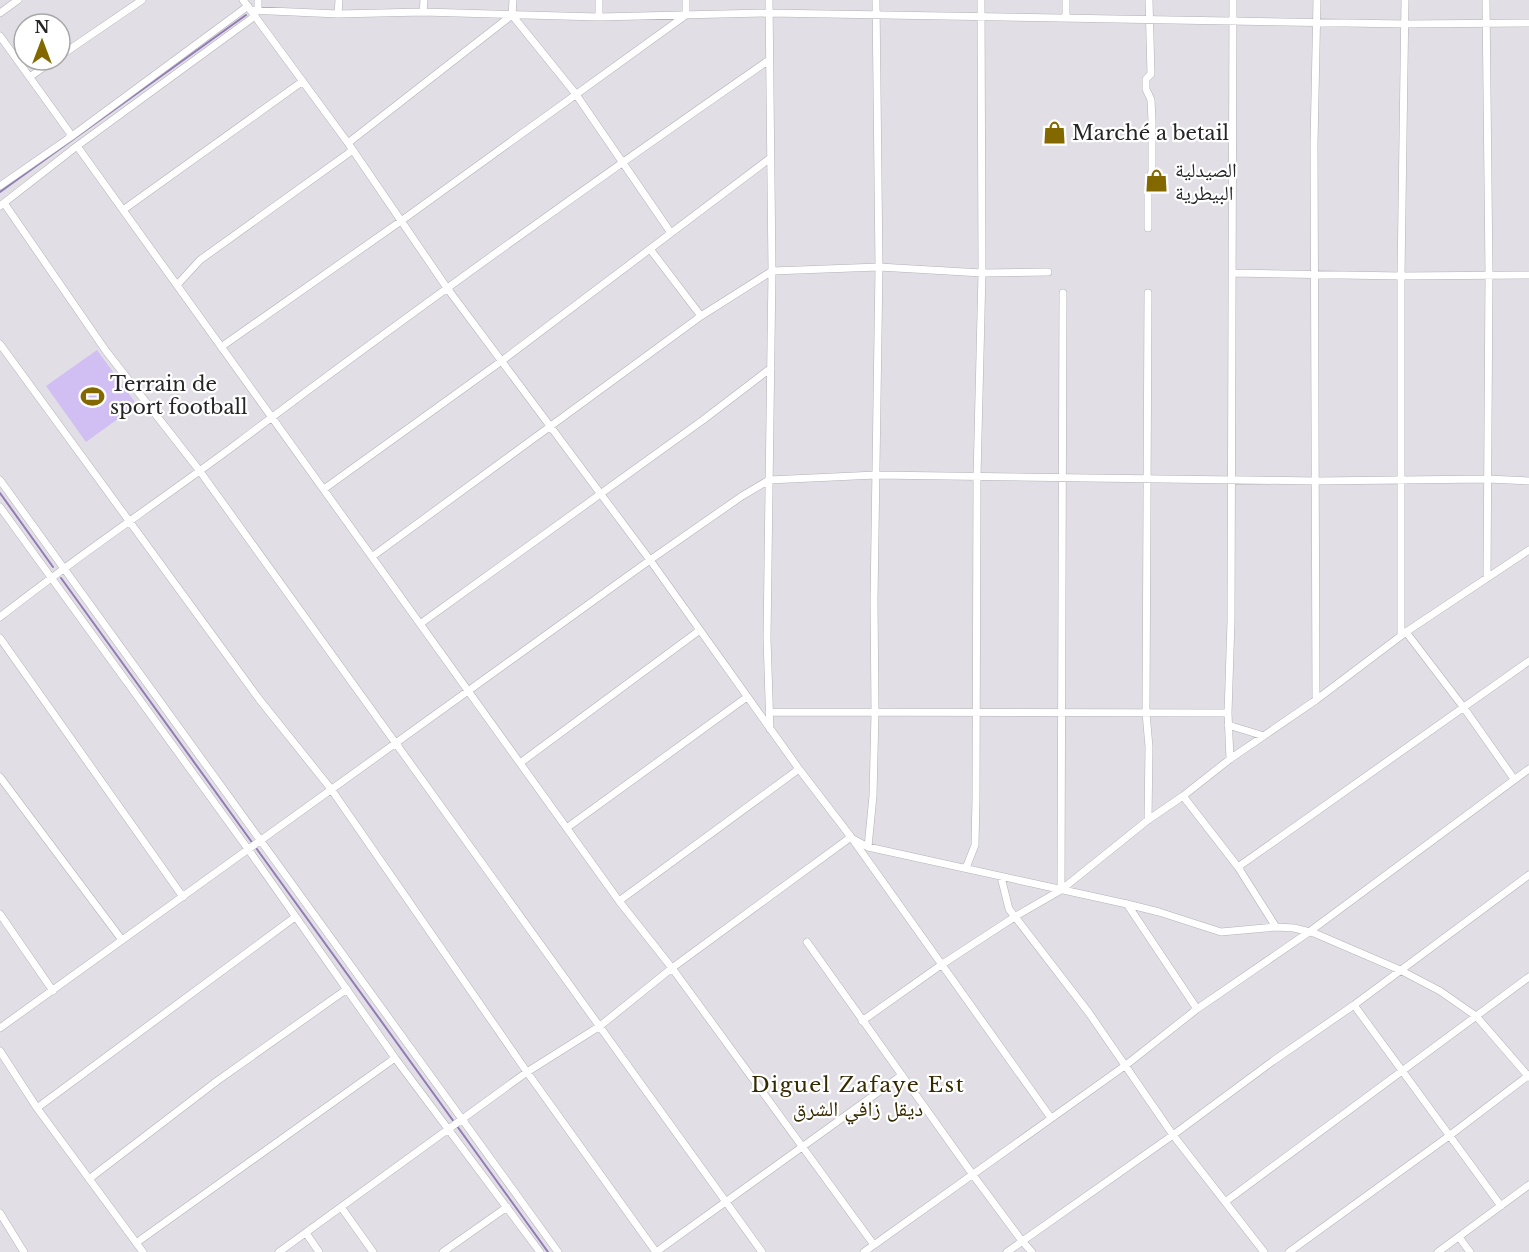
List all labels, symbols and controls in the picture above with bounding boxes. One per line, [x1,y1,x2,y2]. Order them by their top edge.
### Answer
north arrow [12,12,72,72]
text: N [34,17,50,37]
shop icon: Marché a betail [1041,120,1067,146]
place label: Marché a betail [1072,121,1229,145]
place label: الصيدلية البيطرية [1175,158,1237,205]
shop icon: الصيدلية البيطرية [1144,168,1170,194]
place label: Terrain de sport football [110,372,247,419]
sports icon: Terrain de sport football [79,383,105,409]
district label: Diguel Zafaye Est ديقل زافي الشرق [751,1072,965,1125]

